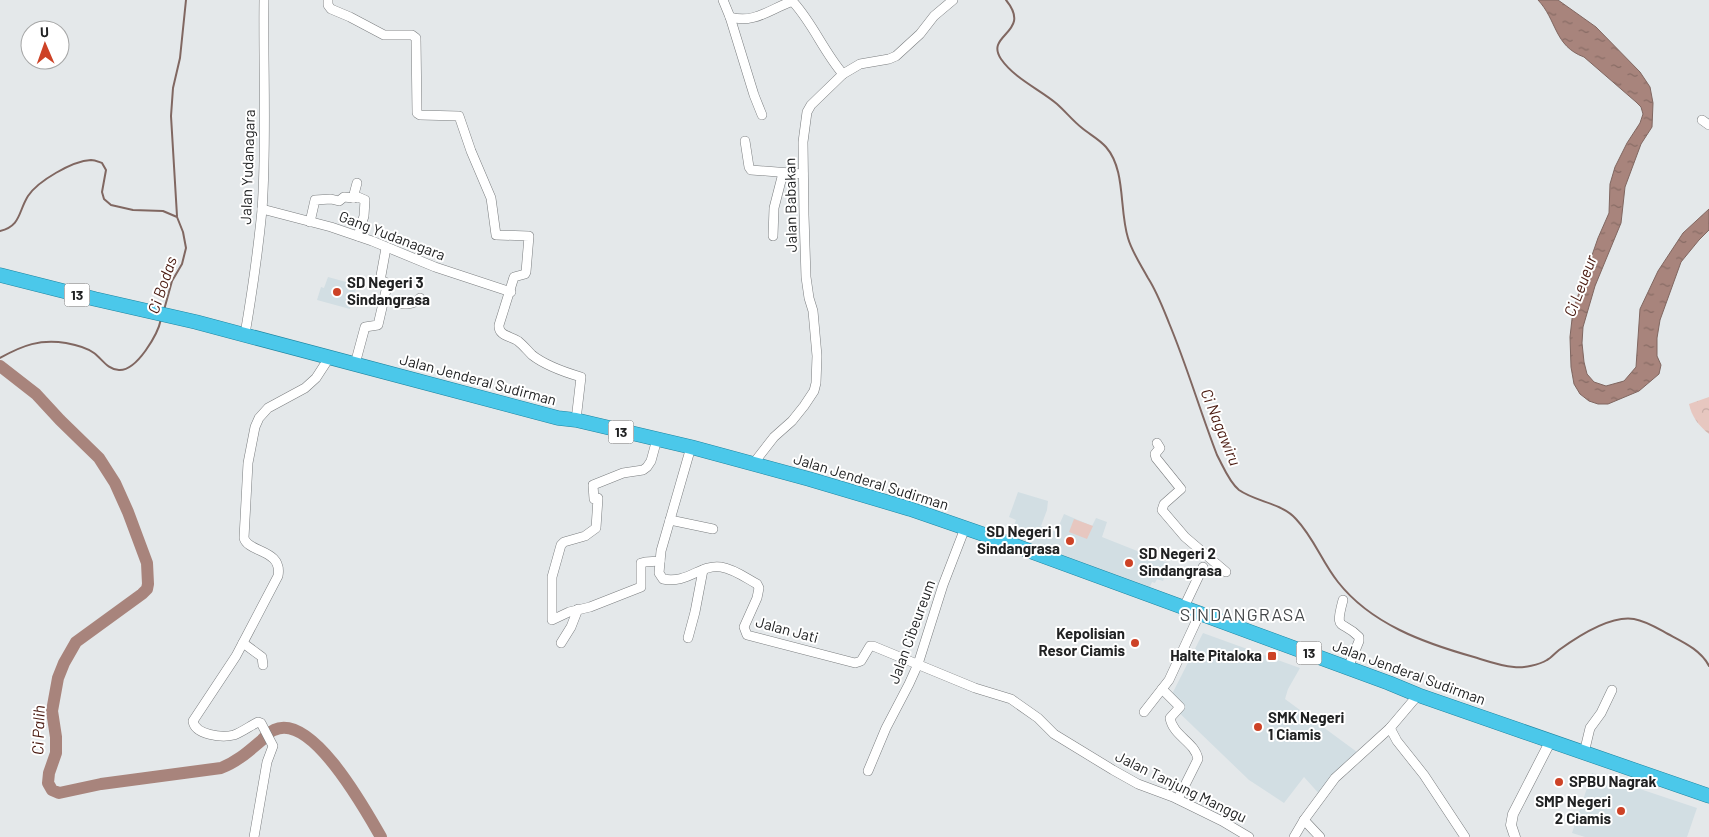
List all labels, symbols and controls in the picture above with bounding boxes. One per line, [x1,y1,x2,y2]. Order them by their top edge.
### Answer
north arrow [20,20,70,70]
text: U [40,23,49,40]
street label: Jalan Yudanagara [236,109,258,225]
street label: Jalan Babakan [780,158,800,252]
street label: Gang Yudanagara [337,207,448,264]
water label: Ci Leueur [1559,251,1600,319]
water label: Ci Bodas [143,253,180,316]
place label: SD Negeri 3 Sindangrasa [347,273,430,308]
road number: 13 [64,284,90,306]
marker: SD Negeri 3 Sindangrasa [331,286,343,298]
street label: Jalan Jenderal Sudirman [398,349,558,409]
water label: Ci Nagawiru [1197,386,1246,468]
road number: 13 [608,421,634,444]
street label: Jalan Jenderal Sudirman [792,449,951,513]
place label: SD Negeri 1 Sindangrasa [977,522,1060,557]
marker: SD Negeri 1 Sindangrasa [1064,535,1076,547]
place label: SD Negeri 2 Sindangrasa [1139,544,1222,579]
marker: SD Negeri 2 Sindangrasa [1123,557,1135,569]
street label: Jalan Cibeureum [884,577,938,686]
district label: SINDANGRASA [1180,603,1306,625]
street label: Jalan Jati [754,612,821,646]
place label: Kepolisian Resor Ciamis [1038,624,1125,659]
street label: Jalan Jenderal Sudirman [1330,636,1488,708]
marker: Kepolisian Resor Ciamis [1129,637,1141,649]
road number: 13 [1296,641,1322,664]
place label: Halte Pitaloka [1170,646,1262,664]
marker: Halte Pitaloka [1266,650,1278,662]
water label: Ci Palih [27,705,48,755]
place label: SMK Negeri 1 Ciamis [1268,708,1344,743]
marker: SMK Negeri 1 Ciamis [1252,721,1264,733]
street label: Jalan Tanjung Manggu [1113,746,1250,826]
place label: SPBU Nagrak [1569,772,1656,790]
marker: SPBU Nagrak [1553,776,1565,788]
place label: SMP Negeri 2 Ciamis [1535,792,1611,827]
marker: SMP Negeri 2 Ciamis [1615,805,1627,817]

